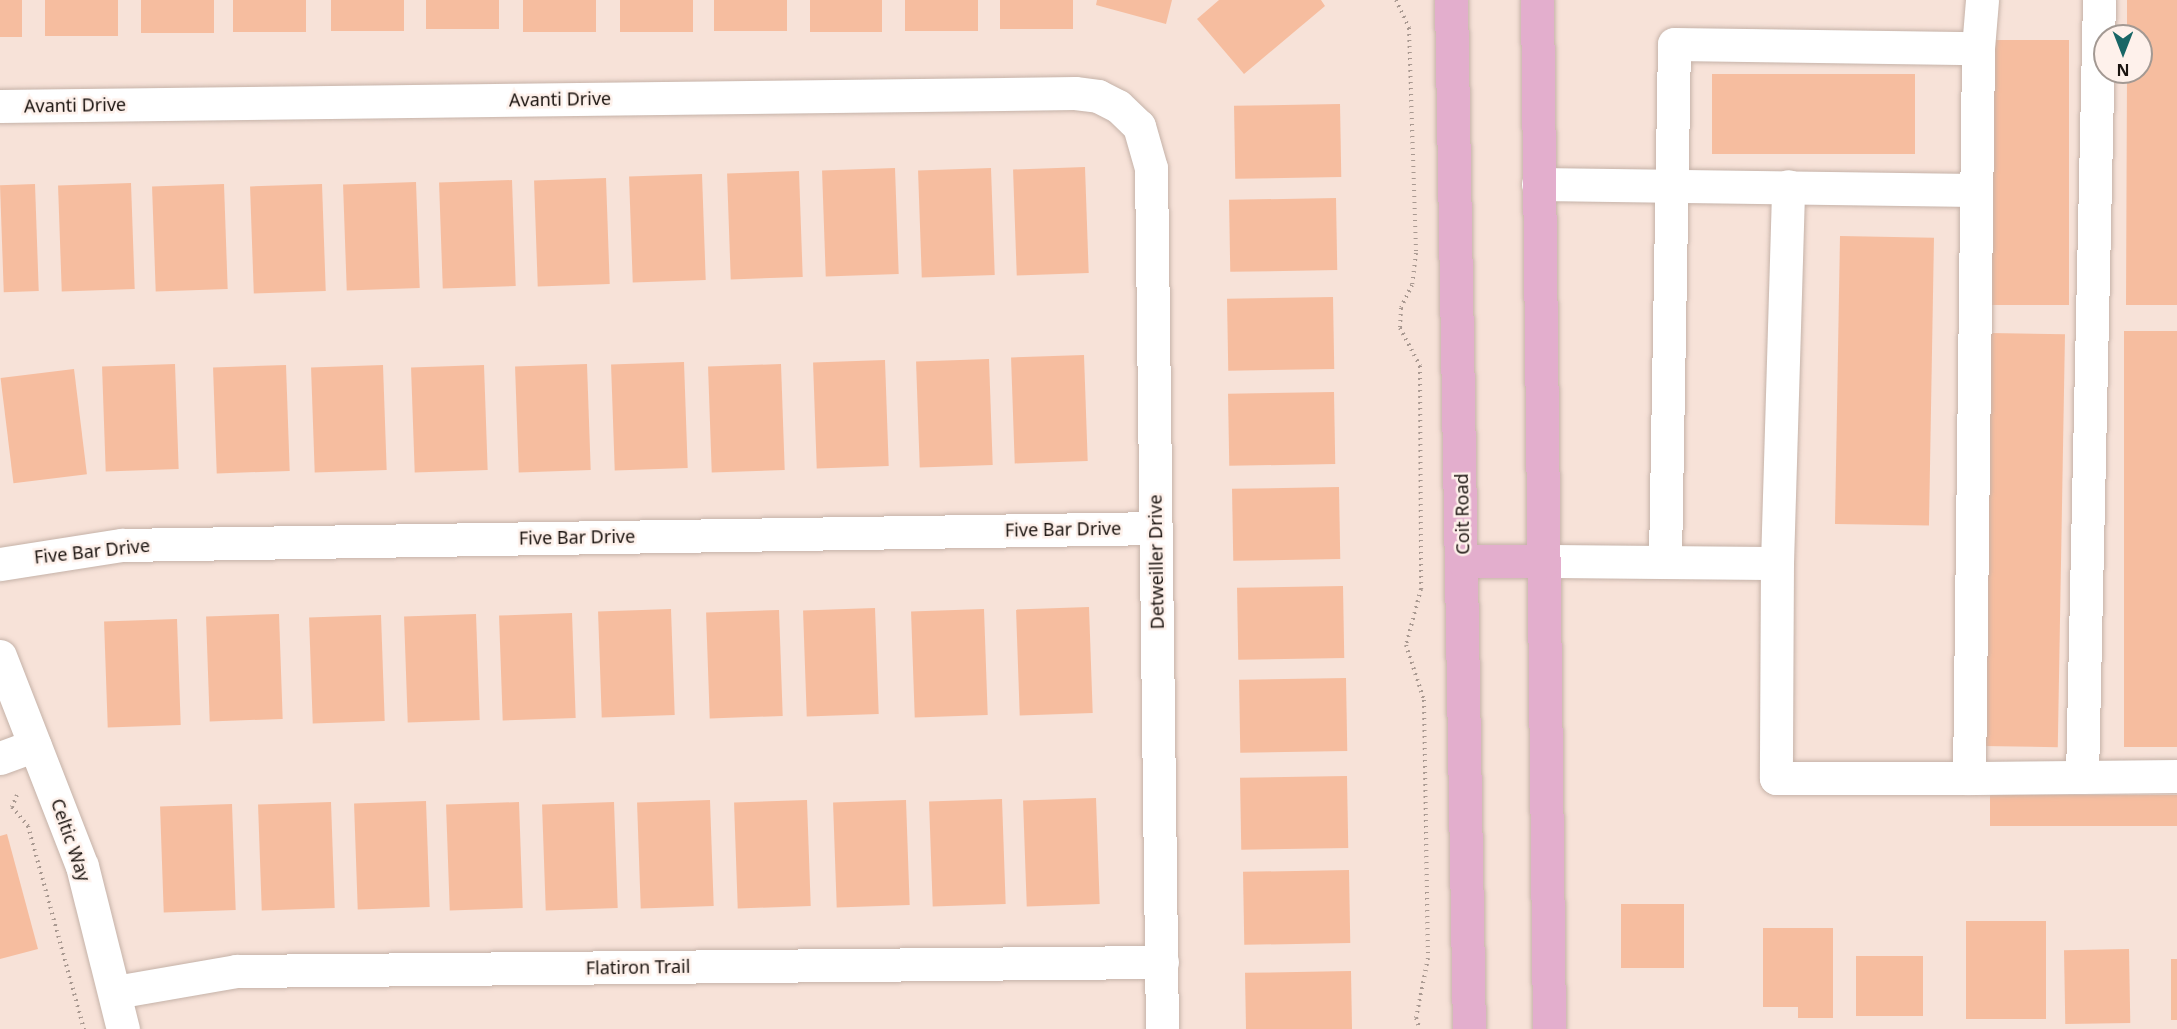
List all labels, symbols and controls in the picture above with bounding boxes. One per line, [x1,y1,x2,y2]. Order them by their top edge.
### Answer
north arrow [2093,24,2153,84]
text: N [2117,59,2130,81]
street label: Avanti Drive [509,87,611,111]
street label: Avanti Drive [24,93,126,117]
street label: Coit Road [1450,473,1474,555]
street label: Detweiller Drive [1144,494,1168,630]
street label: Five Bar Drive [1005,517,1121,541]
street label: Five Bar Drive [519,525,635,549]
street label: Five Bar Drive [33,534,151,568]
street label: Celtic Way [47,796,95,884]
street label: Flatiron Trail [586,955,690,979]

